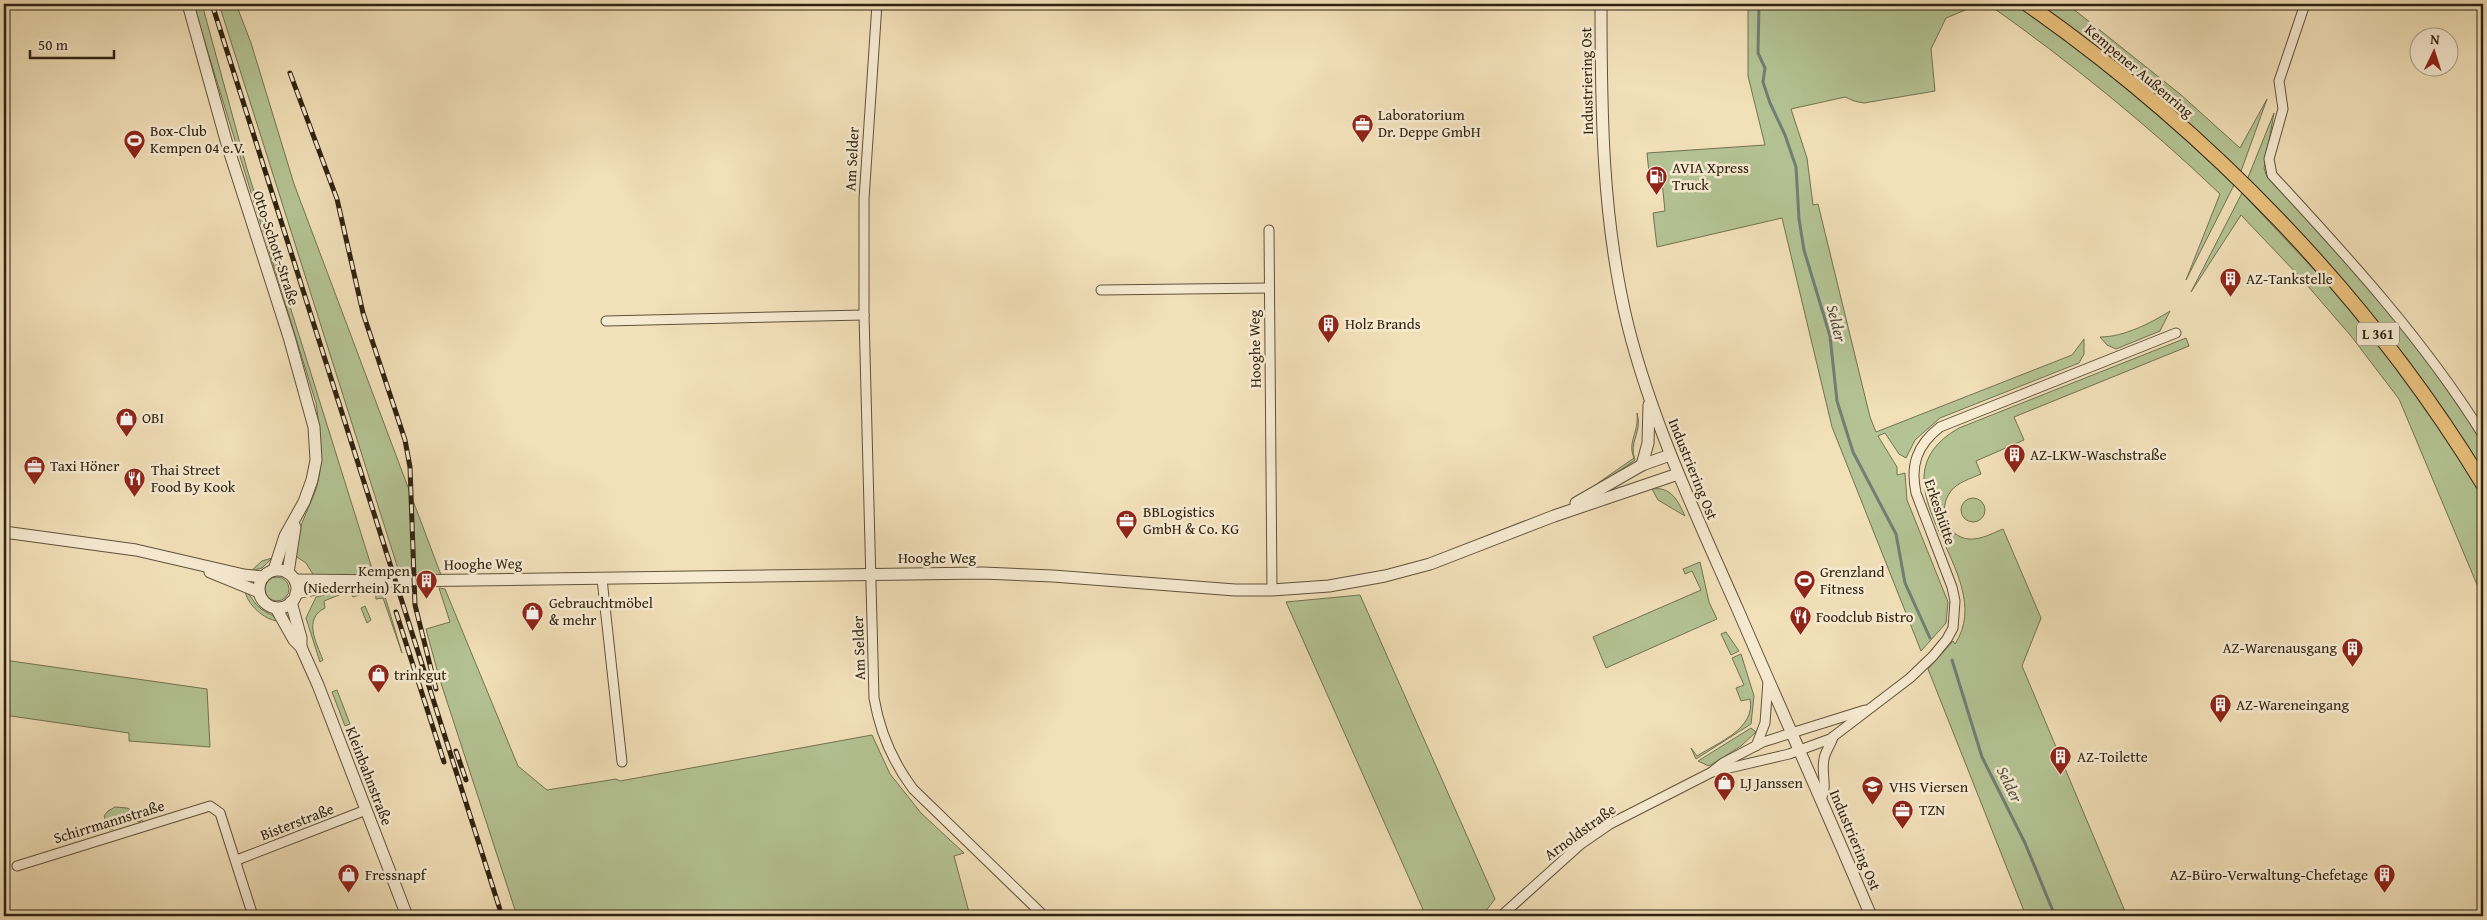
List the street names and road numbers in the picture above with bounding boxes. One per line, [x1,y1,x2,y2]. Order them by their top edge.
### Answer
street label: Kempener Außenring [2080,19,2199,123]
street label: Industriering Ost [1575,26,1598,135]
street label: Am Selder [839,126,864,192]
street label: Otto-Schott-Straße [248,188,305,308]
street label: Hooghe Weg [1243,309,1266,388]
road number: L 361 [2357,322,2399,346]
street label: Industriering Ost [1664,415,1724,523]
street label: Erkeshütte [1919,476,1962,548]
street label: Hooghe Weg [898,547,977,568]
street label: Hooghe Weg [444,552,523,575]
street label: Am Selder [847,615,870,681]
street label: Kleinbahnstraße [341,723,398,828]
street label: Industriering Ost [1825,786,1886,894]
street label: Schirrmannstraße [51,795,167,848]
street label: Bisterstraße [257,798,337,845]
street label: Arnoldstraße [1540,798,1620,865]

